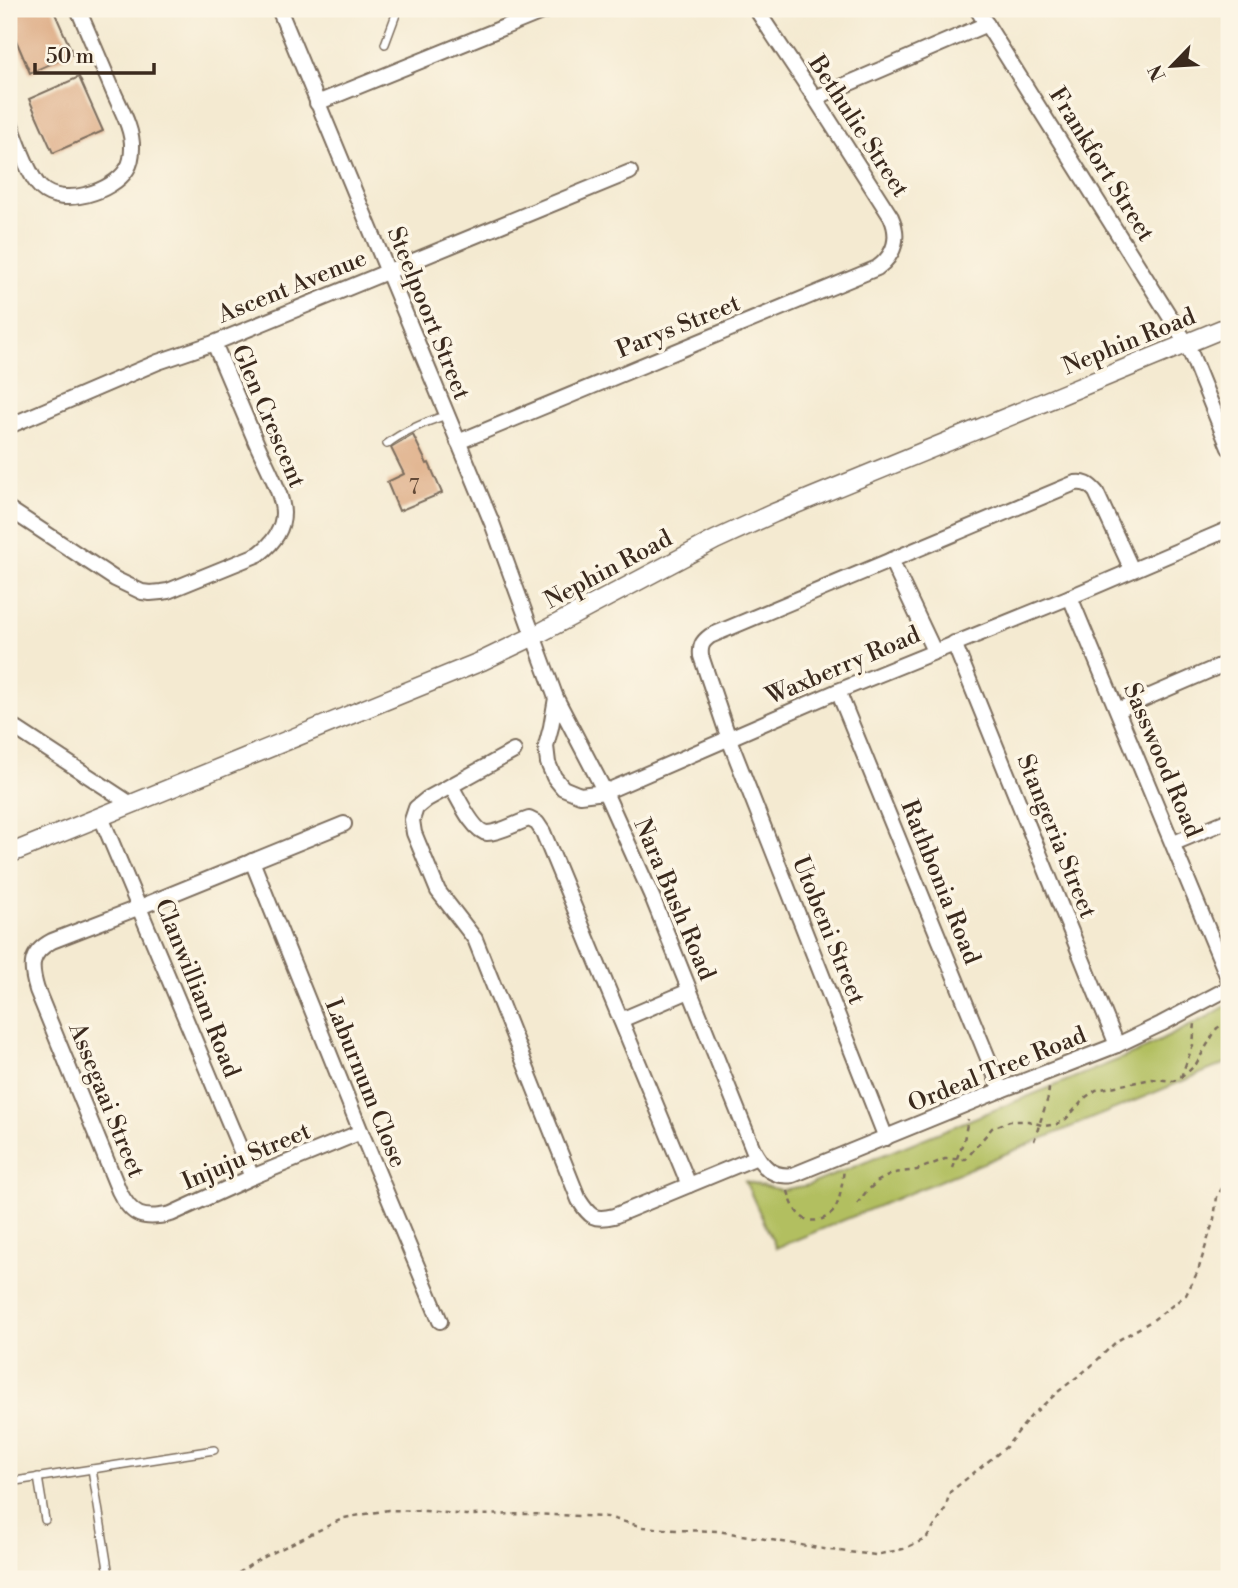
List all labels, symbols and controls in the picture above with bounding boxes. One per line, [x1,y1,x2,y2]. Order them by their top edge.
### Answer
scale bar [35,32,154,76]
north arrow [1136,32,1206,102]
text: 50 m [46,44,94,70]
street label: Bethulie Street [801,49,915,203]
text: N [1143,61,1172,85]
street label: Frankfort Street [1042,82,1161,248]
street label: Steelpoort Street [380,222,477,405]
street label: Ascent Avenue [213,243,371,331]
street label: Parys Street [612,288,745,365]
street label: Nephin Road [1059,302,1201,382]
street label: Glen Crescent [224,340,312,493]
house number: 7 [409,475,420,501]
street label: Nephin Road [539,523,678,616]
street label: Waxberry Road [761,620,925,712]
street label: Sasswood Road [1116,679,1208,842]
street label: Stangeria Street [1009,750,1103,923]
street label: Rathbonia Road [893,796,987,969]
street label: Nara Bush Road [626,814,722,985]
street label: Utobeni Street [785,852,872,1009]
street label: Clanwilliam Road [148,895,247,1083]
street label: Laburnum Close [317,994,413,1172]
street label: Assegaai Street [61,1018,151,1183]
street label: Ordeal Tree Road [904,1020,1091,1119]
street label: Injuju Street [178,1116,316,1197]

